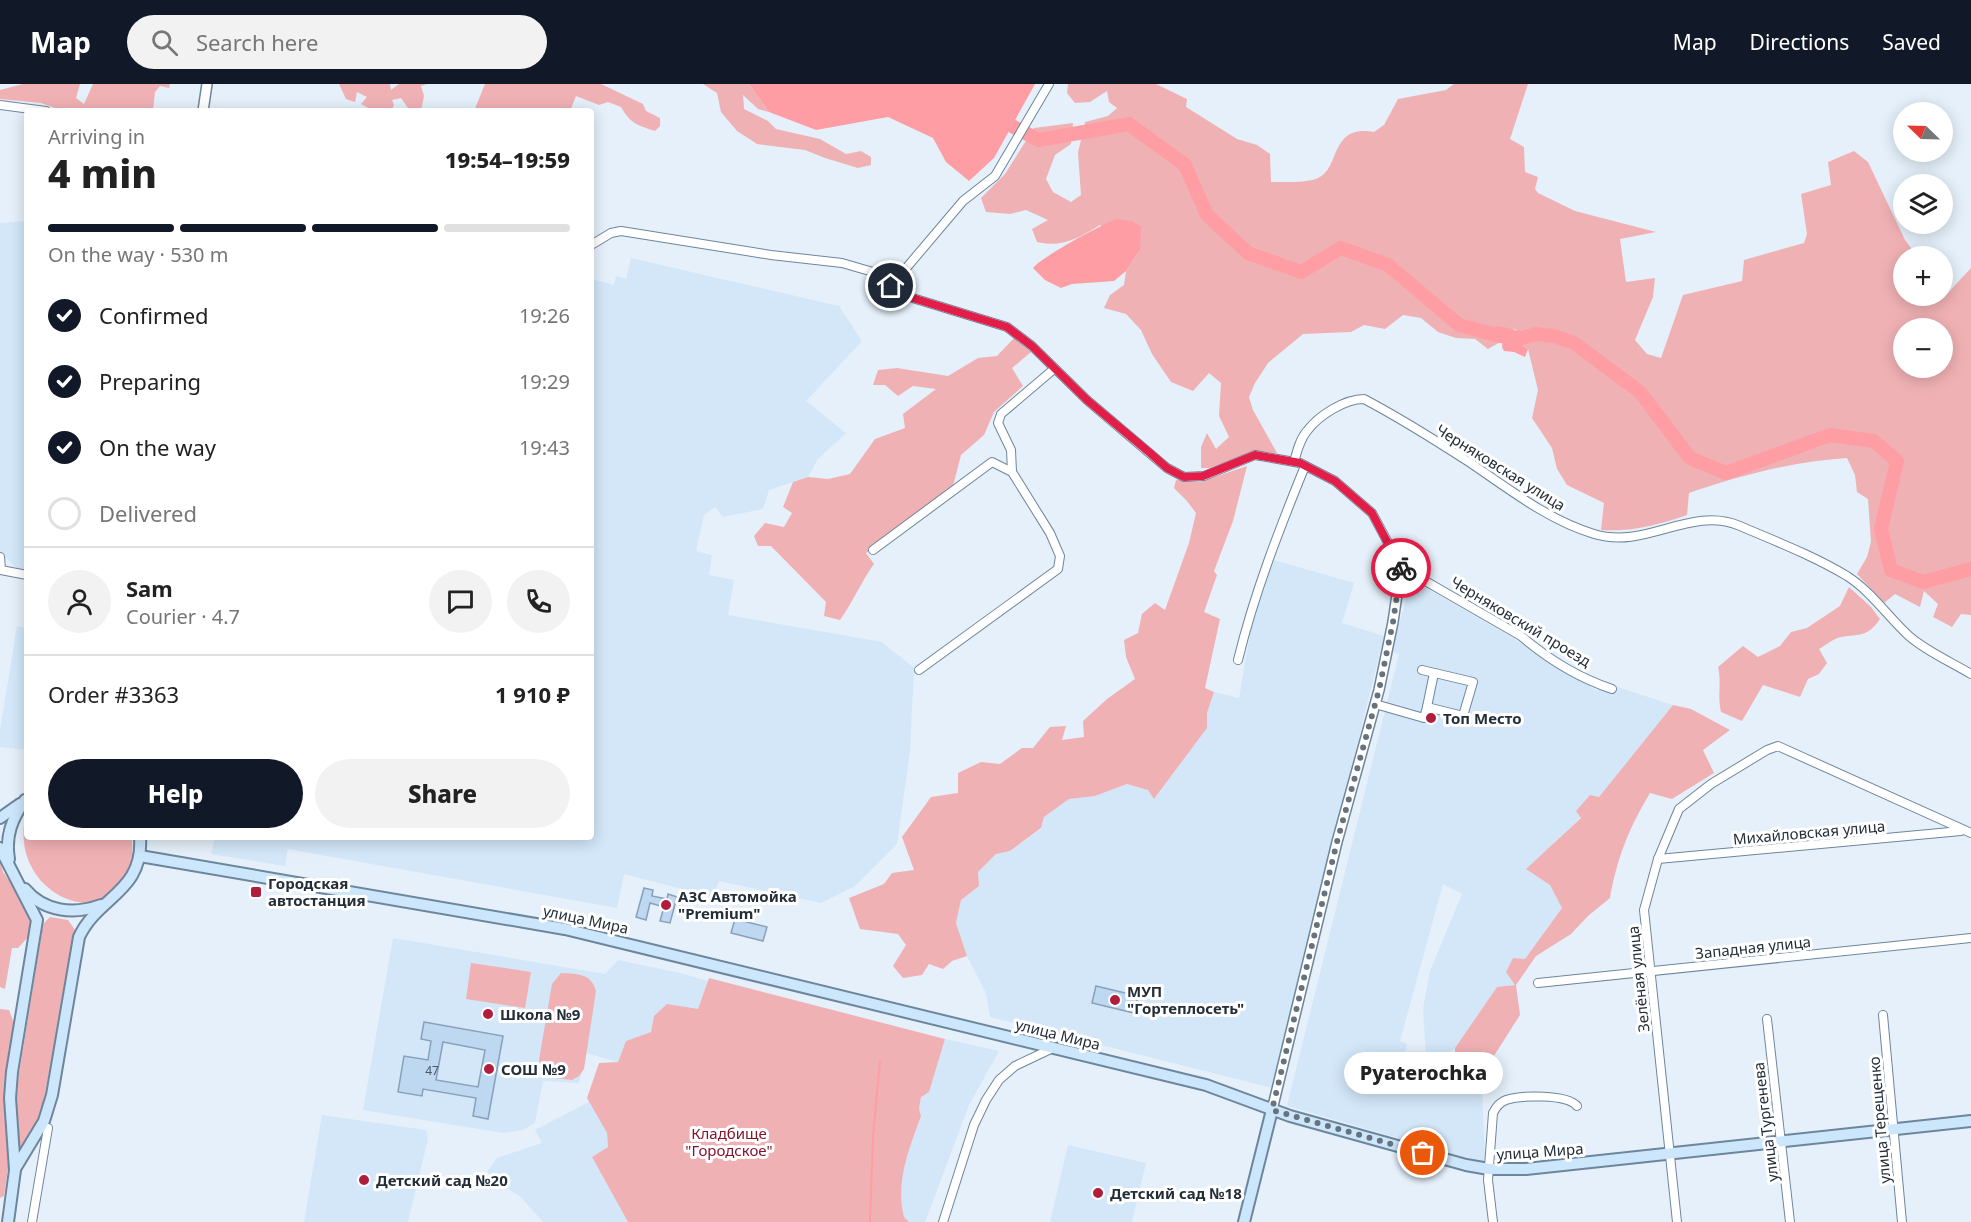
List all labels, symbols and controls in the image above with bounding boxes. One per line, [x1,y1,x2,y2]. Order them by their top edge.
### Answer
search box [127,15,547,69]
text: Map [30,23,91,61]
icon: search [148,26,181,59]
text: Search here [196,27,318,57]
text: Map [1673,28,1717,56]
text: Directions [1750,28,1849,56]
text: Saved [1882,28,1941,56]
north arrow [1893,102,1953,162]
map controls [1893,102,1953,378]
text: Arriving in [48,123,145,150]
text: 19:54–19:59 [445,144,570,174]
text: 4 min [48,146,157,199]
button: layers [1893,174,1953,234]
text: On the way · 530 m [48,241,228,268]
button: + [1893,246,1953,306]
pin [865,260,916,311]
icon: home [874,269,907,302]
icon: check [48,299,81,332]
text: Confirmed [99,300,209,330]
text: 19:26 [519,302,570,329]
button: − [1893,318,1953,378]
icon: check [48,365,81,398]
text: Preparing [99,366,201,396]
text: 19:29 [519,368,570,395]
street label: Черняковская улица [1433,419,1569,515]
icon: check [48,431,81,464]
text: On the way [99,432,216,462]
text: 19:43 [519,434,570,461]
text: Delivered [99,498,197,528]
courier [1371,538,1431,598]
icon: bike [1385,552,1418,585]
button: person [48,570,111,633]
button: chat [429,570,492,633]
button: phone [507,570,570,633]
street label: Черняковский проезд [1447,571,1595,671]
text: Sam [126,573,173,603]
text: Courier · 4.7 [126,603,240,630]
text: Order #3363 [48,679,179,709]
text: 1 910 ₽ [495,679,570,709]
place label: Топ Место [1443,708,1522,728]
marker: Топ Место [1424,711,1438,725]
button: Help [48,759,303,828]
button: Share [315,759,570,828]
street label: Михайловская улица [1732,815,1886,849]
place label: Городская автостанция [268,873,366,910]
marker: Городская автостанция [249,885,263,899]
place label: АЗС Автомойка "Premium" [678,886,797,923]
marker: АЗС Автомойка "Premium" [659,898,673,912]
street label: улица Мира [541,900,631,938]
street label: Зелёная улица [1622,925,1654,1033]
street label: Западная улица [1694,931,1812,963]
place label: МУП "Гортеплосеть" [1127,981,1244,1018]
marker: МУП "Гортеплосеть" [1108,993,1122,1007]
place label: Школа №9 [500,1004,581,1024]
marker: Школа №9 [481,1007,495,1021]
street label: улица Мира [1013,1014,1103,1054]
callout: Pyaterochka [1344,1051,1502,1093]
street label: улица Терещенко [1863,1056,1895,1184]
place label: СОШ №9 [501,1059,566,1079]
text: Pyaterochka [1360,1059,1487,1086]
street label: улица Тургенева [1748,1061,1782,1183]
house number: 47 [425,1062,439,1079]
marker: СОШ №9 [482,1062,496,1076]
park label: Кладбище "Городское" [685,1123,773,1160]
pin [1397,1127,1448,1178]
icon: bag [1406,1136,1439,1169]
street label: улица Мира [1496,1138,1584,1164]
place label: Детский сад №20 [376,1170,508,1190]
marker: Детский сад №20 [357,1173,371,1187]
place label: Детский сад №18 [1110,1183,1242,1203]
marker: Детский сад №18 [1091,1186,1105,1200]

